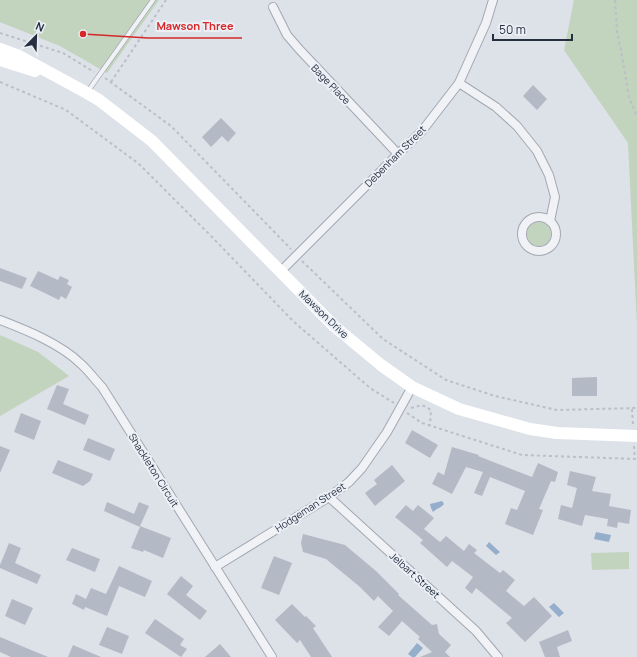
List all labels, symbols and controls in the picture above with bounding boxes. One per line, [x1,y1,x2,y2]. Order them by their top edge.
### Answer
callout: Mawson Three [148,15,242,38]
north arrow [16,16,56,56]
scale bar [493,16,572,42]
text: N [34,18,47,35]
text: Mawson Three [156,18,234,33]
text: 50 m [499,21,526,38]
street label: Bage Place [308,61,354,107]
street label: Debenham Street [361,122,429,190]
street label: Mawson Drive [296,287,352,341]
street label: Shackleton Circuit [126,430,182,510]
street label: Hodgeman Street [272,479,348,535]
street label: Jelbart Street [387,549,443,601]

